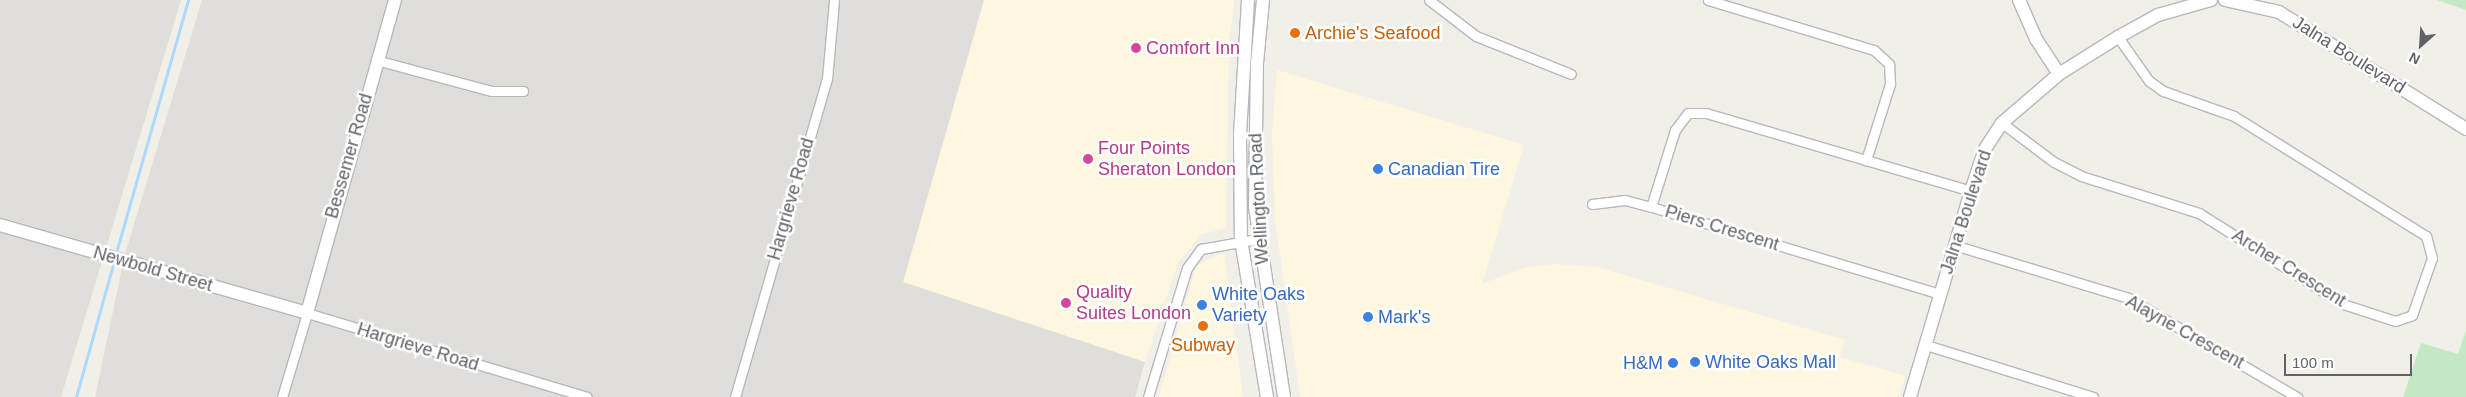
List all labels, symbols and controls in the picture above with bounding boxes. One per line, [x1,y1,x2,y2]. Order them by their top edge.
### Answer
street label: Jalna Boulevard [2289,12,2409,98]
north arrow [2396,20,2446,70]
place label: Archie's Seafood [1305,22,1441,44]
marker: Archie's Seafood [1289,27,1301,39]
place label: Comfort Inn [1146,37,1240,59]
marker: Comfort Inn [1130,42,1142,54]
text: N [2406,49,2422,68]
street label: Bessemer Road [321,91,377,221]
street label: Wellington Road [1245,133,1273,265]
street label: Hargrieve Road [763,135,819,263]
place label: Four Points Sheraton London [1098,138,1236,180]
street label: Jalna Boulevard [1936,147,1996,277]
marker: Four Points Sheraton London [1082,153,1094,165]
place label: Canadian Tire [1388,158,1500,180]
marker: Canadian Tire [1372,163,1384,175]
street label: Piers Crescent [1662,200,1782,256]
street label: Archer Crescent [2228,224,2350,312]
street label: Newbold Street [91,242,215,296]
place label: Quality Suites London [1076,282,1191,324]
place label: White Oaks Variety [1212,284,1305,326]
street label: Alayne Crescent [2122,291,2248,373]
marker: Quality Suites London [1060,297,1072,309]
marker: White Oaks Variety [1196,299,1208,311]
place label: Mark's [1378,306,1430,328]
marker: Mark's [1362,311,1374,323]
street label: Hargrieve Road [355,318,481,376]
marker: Subway [1197,320,1209,332]
place label: Subway [1171,334,1235,356]
scale bar [2286,344,2414,376]
place label: White Oaks Mall [1705,351,1836,373]
place label: H&M [1623,352,1663,374]
text: 100 m [2292,354,2334,371]
marker: White Oaks Mall [1689,356,1701,368]
marker: H&M [1667,357,1679,369]

